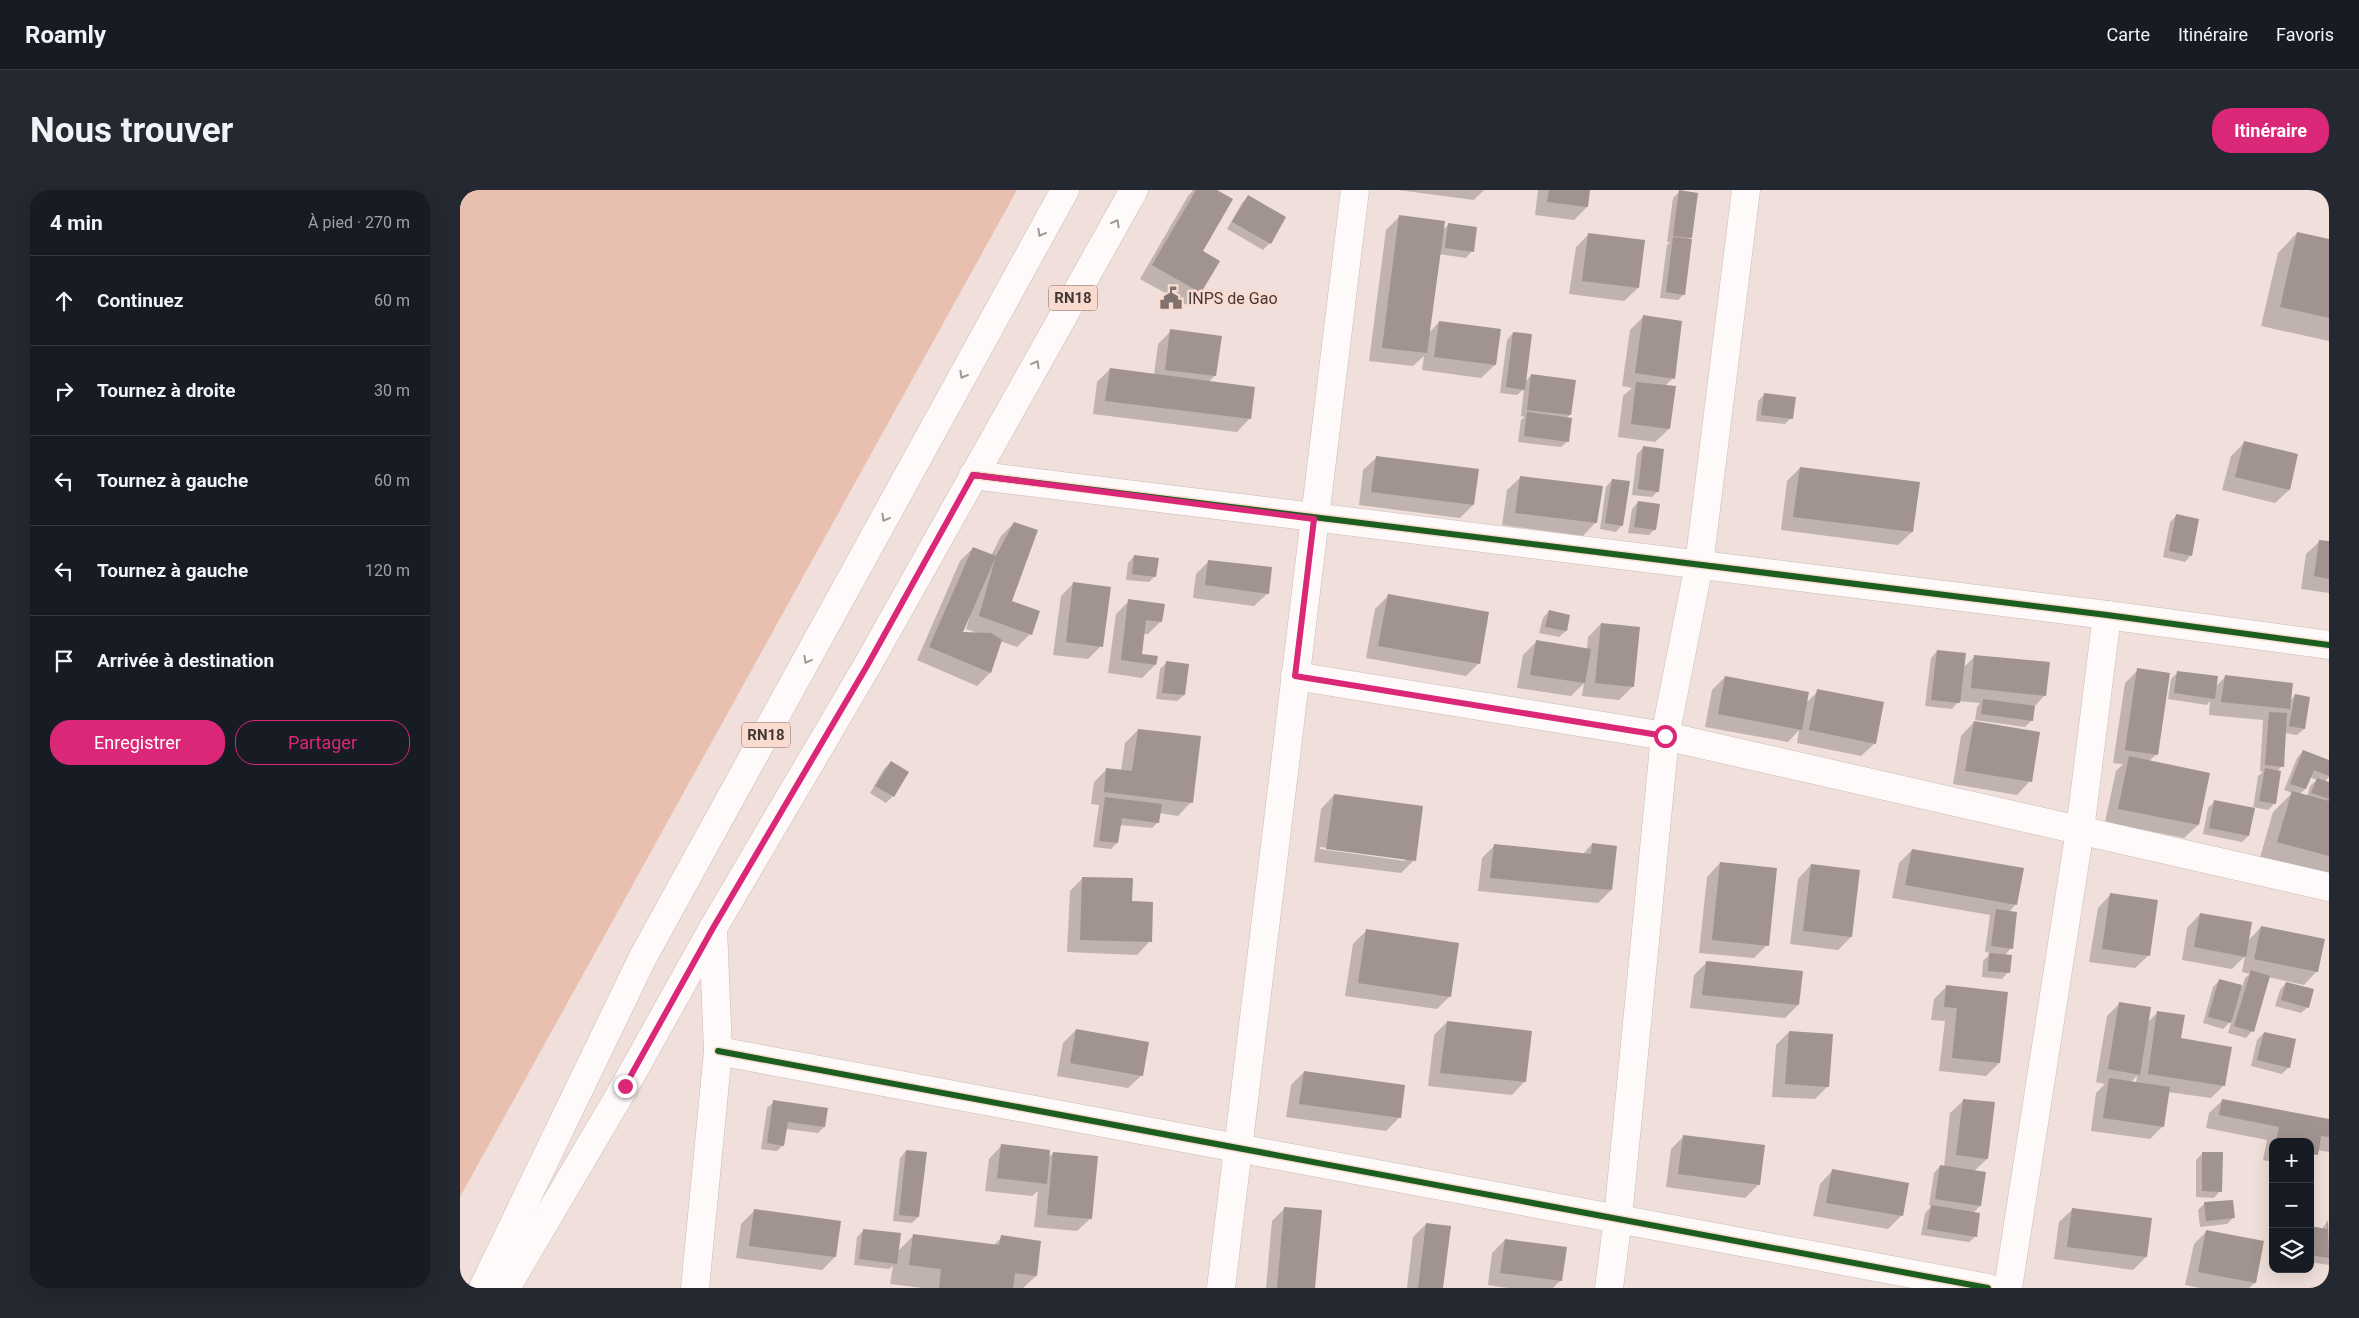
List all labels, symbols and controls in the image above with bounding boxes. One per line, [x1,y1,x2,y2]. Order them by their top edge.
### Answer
text: Roamly [25,21,106,49]
text: Carte [2107,24,2150,45]
text: Itinéraire [2178,24,2248,45]
text: Favoris [2276,24,2334,45]
button: Itinéraire [2212,108,2329,153]
text: Nous trouver [30,110,233,151]
text: 4 min [50,211,103,235]
text: À pied · 270 m [308,213,410,232]
one-way arrow [1110,219,1120,228]
one-way arrow [1037,227,1047,236]
public building icon: INPS de Gao [1158,285,1184,311]
road number: RN18 [1049,286,1097,310]
icon: ahead [50,287,78,315]
text: Continuez [97,289,183,312]
place label: INPS de Gao [1188,289,1278,308]
text: 60 m [374,291,410,310]
one-way arrow [1030,361,1040,370]
one-way arrow [959,370,969,379]
icon: right [50,377,78,405]
text: Tournez à droite [97,379,236,402]
text: 30 m [374,381,410,400]
icon: left [50,467,78,495]
text: Tournez à gauche [97,469,248,492]
text: 60 m [374,471,410,490]
one-way arrow [881,512,891,521]
icon: left [50,557,78,585]
text: Tournez à gauche [97,559,248,582]
text: 120 m [365,561,410,580]
icon: arrive [50,647,78,675]
text: Arrivée à destination [97,649,274,672]
one-way arrow [803,655,813,664]
button: Enregistrer [50,720,225,765]
button: Partager [235,720,410,765]
road number: RN18 [742,722,790,748]
route start [1654,725,1677,748]
route end [614,1075,637,1098]
map controls [2269,1138,2314,1273]
button: + [2269,1138,2314,1183]
button: − [2269,1183,2314,1228]
button: layers [2269,1228,2314,1273]

